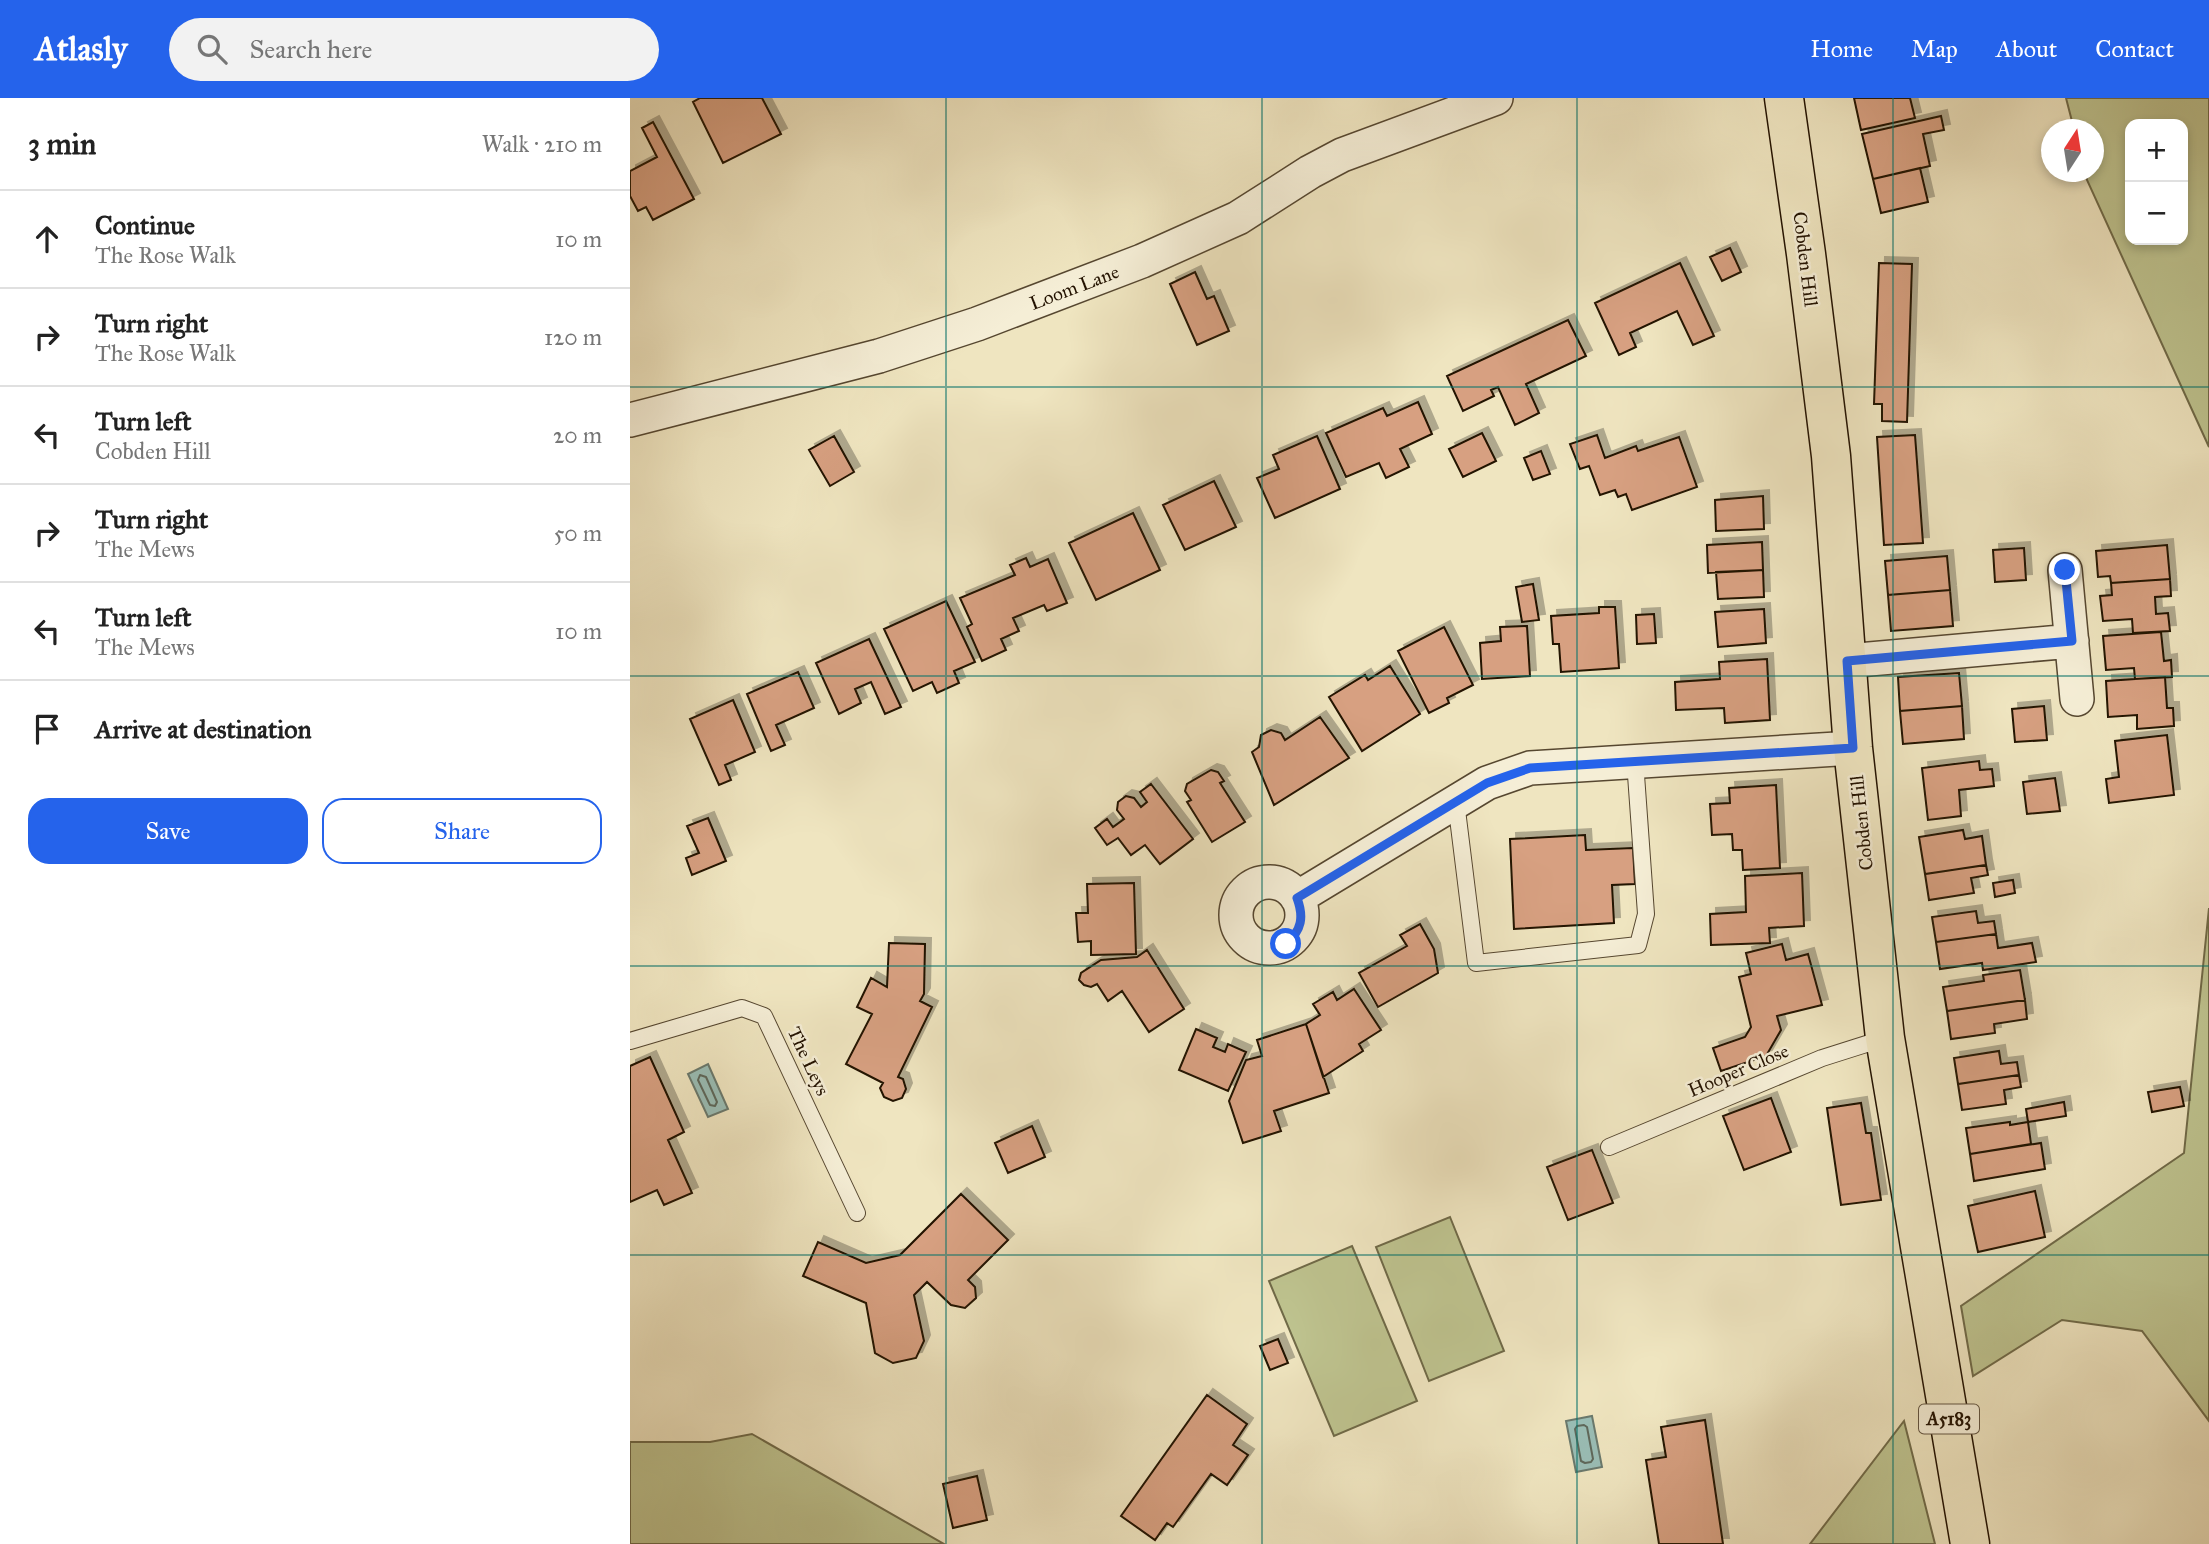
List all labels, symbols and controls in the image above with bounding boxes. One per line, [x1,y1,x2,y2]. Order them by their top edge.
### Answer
search box [169,18,659,81]
text: Atlasly [35,29,127,69]
icon: search [193,30,231,68]
text: Search here [249,33,372,65]
text: Home [1810,34,1873,64]
text: Map [1911,34,1958,64]
text: About [1996,34,2057,64]
text: Contact [2095,34,2174,64]
north arrow [2041,119,2104,182]
map controls [2125,119,2188,245]
button: + [2125,119,2188,182]
text: 3 min [28,126,96,162]
text: Walk · 210 m [482,130,602,158]
button: − [2125,182,2188,245]
text: Continue [95,209,195,241]
street label: Cobden Hill [1788,210,1823,309]
icon: ahead [28,220,66,258]
text: 10 m [555,225,602,253]
text: The Rose Walk [95,241,236,269]
street label: Loom Lane [1026,260,1122,315]
text: Turn right [95,307,208,339]
icon: right [28,318,66,356]
text: 120 m [544,323,602,351]
text: The Rose Walk [95,339,236,367]
text: Turn left [95,405,191,437]
icon: left [28,416,66,454]
text: 20 m [553,421,602,449]
text: Cobden Hill [95,437,211,465]
text: Turn right [95,503,208,535]
icon: right [28,514,66,552]
text: 50 m [554,519,602,547]
text: The Mews [95,535,195,563]
route end [2049,554,2080,585]
text: Turn left [95,601,191,633]
icon: left [28,612,66,650]
text: 10 m [555,617,602,645]
text: The Mews [95,633,195,661]
icon: arrive [28,710,66,748]
text: Arrive at destination [95,713,312,745]
street label: Cobden Hill [1845,773,1878,872]
button: Save [28,798,308,864]
button: Share [322,798,602,864]
route start [1270,928,1301,959]
street label: The Leys [783,1023,834,1099]
street label: Hooper Close [1685,1039,1792,1102]
road number: A5183 [1919,1404,1979,1434]

